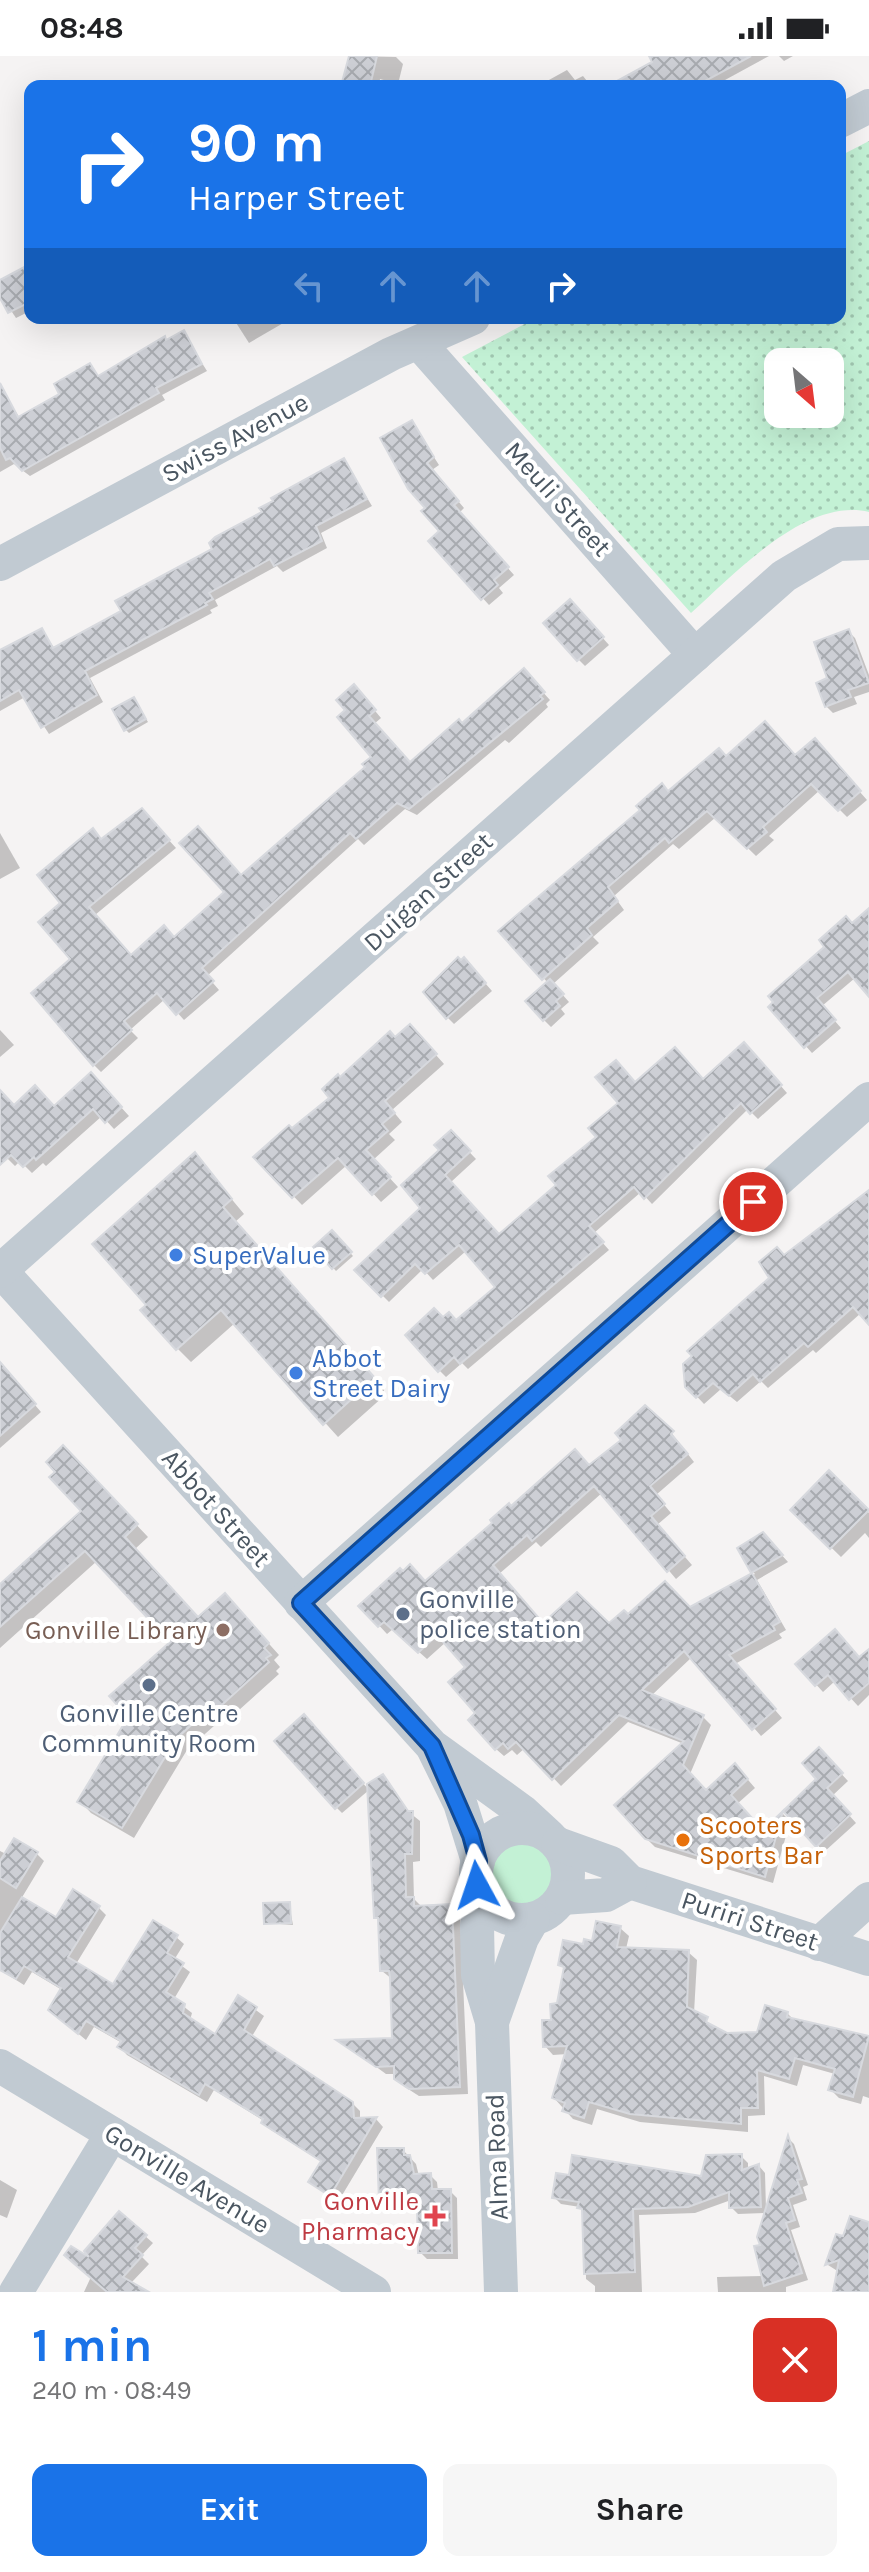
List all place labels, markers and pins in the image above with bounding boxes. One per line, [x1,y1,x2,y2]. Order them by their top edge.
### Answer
pin [719,1168,787,1236]
place label: SuperValue [192,1240,326,1271]
marker: SuperValue [167,1246,185,1264]
place label: Abbot Street Dairy [312,1343,450,1404]
marker: Abbot Street Dairy [287,1364,305,1382]
place label: Gonville police station [419,1584,582,1645]
marker: Gonville police station [394,1605,412,1623]
place label: Gonville Library [25,1615,207,1646]
marker: Gonville Library [214,1621,232,1639]
marker: Gonville Centre Community Room [140,1676,158,1694]
place label: Gonville Centre Community Room [42,1698,256,1759]
place label: Scooters Sports Bar [699,1810,824,1871]
marker: Scooters Sports Bar [674,1831,692,1849]
place label: Gonville Pharmacy [301,2186,419,2247]
marker: Gonville Pharmacy [426,2207,444,2225]

